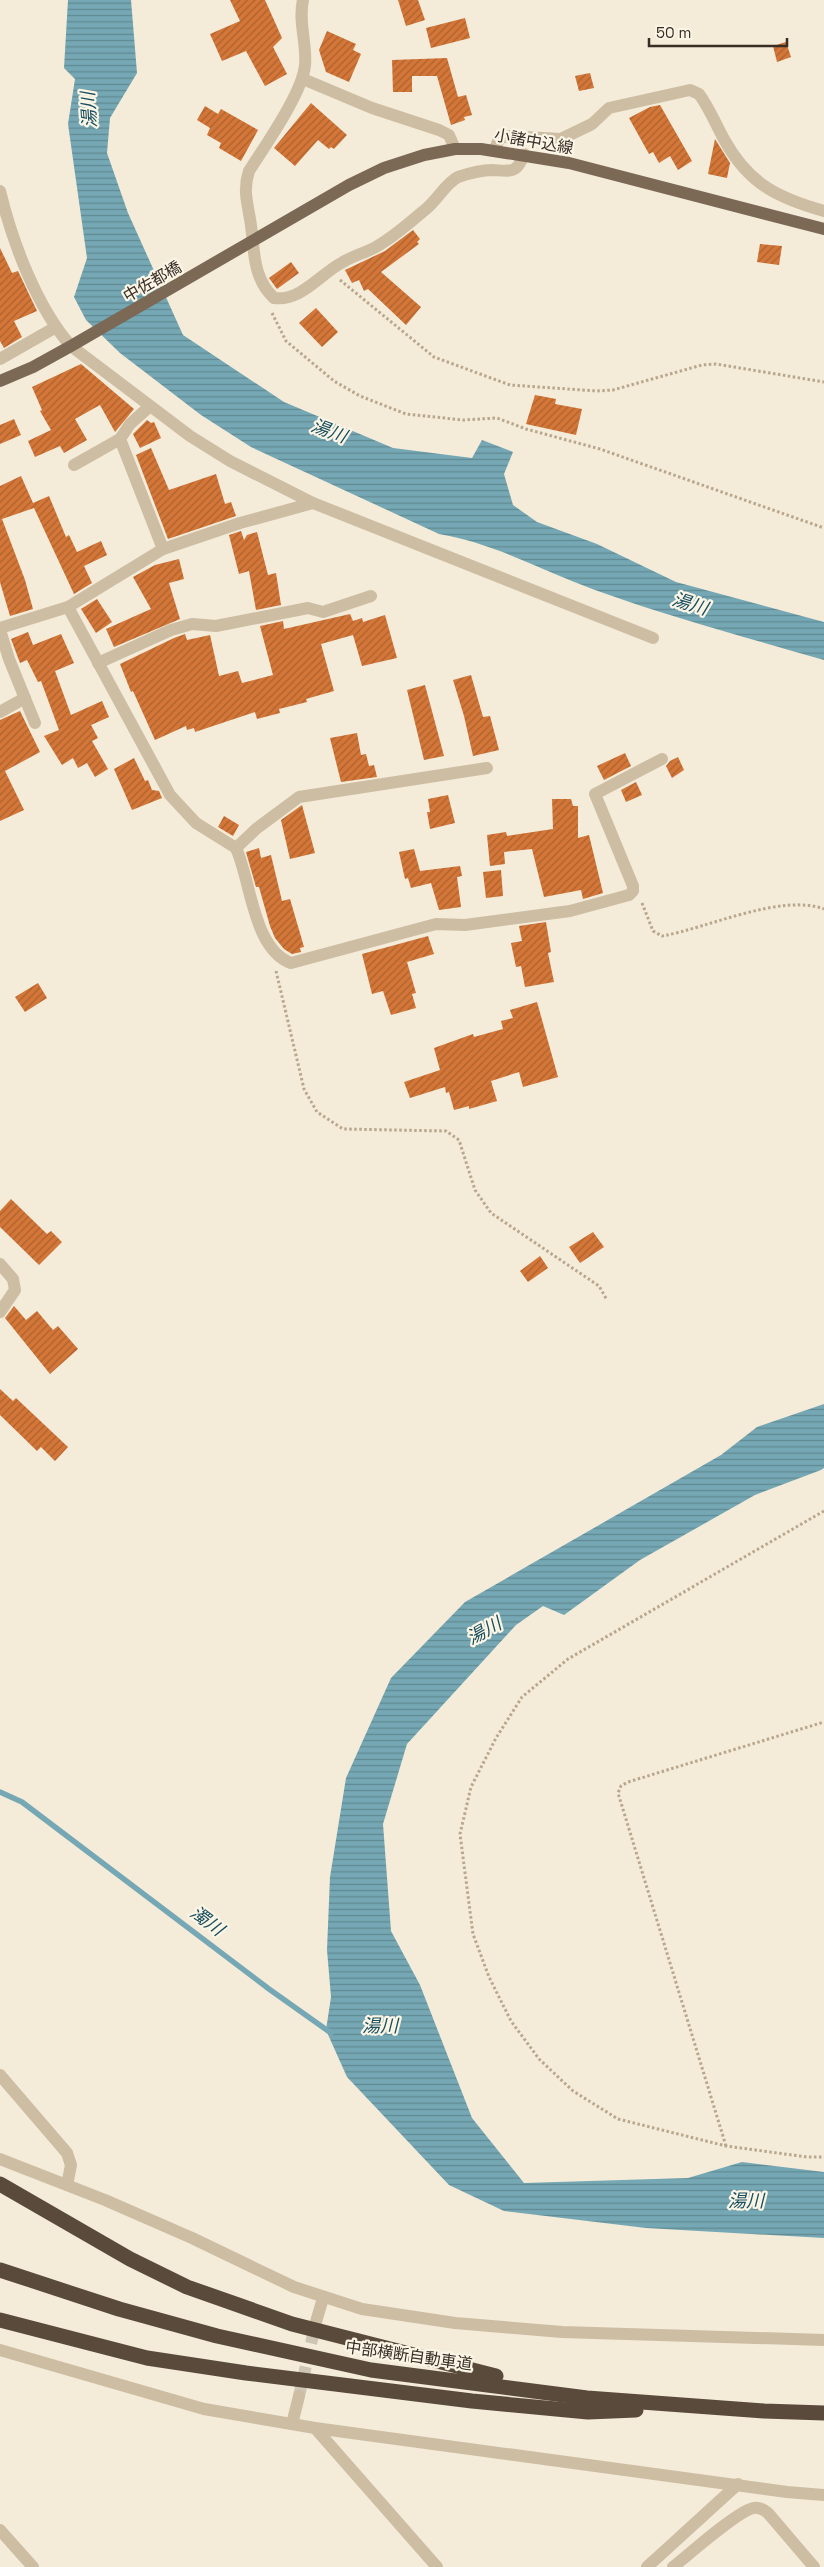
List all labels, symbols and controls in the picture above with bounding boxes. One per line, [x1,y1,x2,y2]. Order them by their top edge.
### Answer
scale bar [649,15,786,47]
text: 50 m [656,23,691,42]
water label: 湯川 [76,89,101,129]
street label: 小諸中込線 [493,124,575,159]
street label: 中佐都橋 [119,256,185,307]
water label: 湯川 [308,414,352,448]
water label: 湯川 [670,587,713,620]
water label: 湯川 [462,1611,507,1649]
water label: 濁川 [186,1901,230,1942]
water label: 湯川 [362,2014,400,2037]
water label: 湯川 [728,2189,766,2212]
street label: 中部横断自動車道 [344,2336,474,2375]

